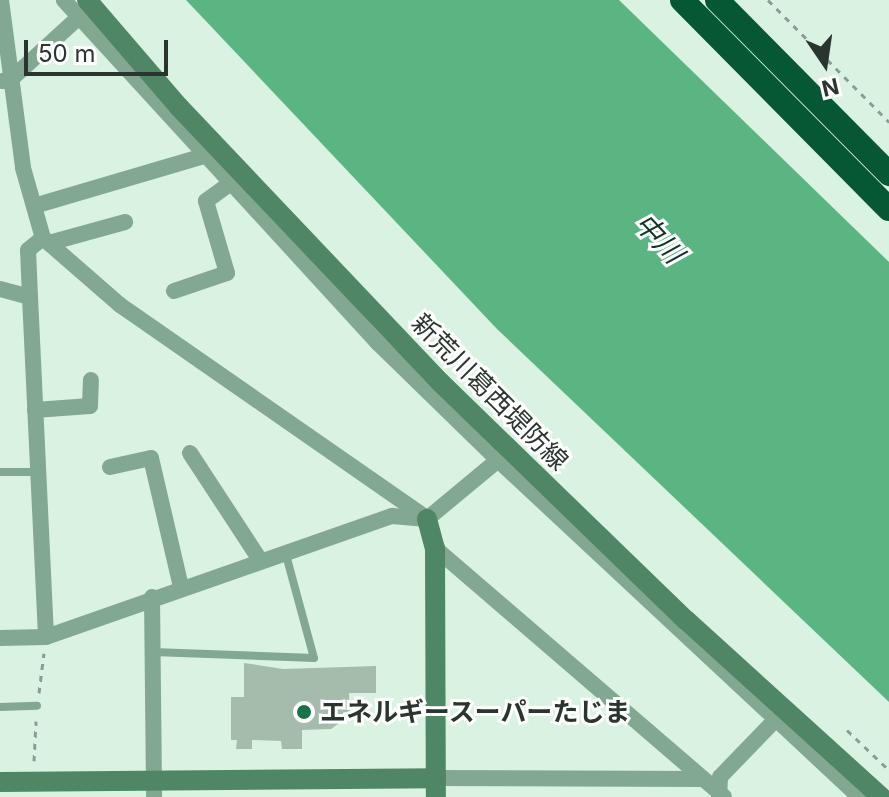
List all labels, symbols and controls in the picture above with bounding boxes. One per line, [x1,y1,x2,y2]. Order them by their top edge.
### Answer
scale bar [28,24,172,74]
north arrow [785,24,865,104]
text: 50 m [38,39,96,68]
text: N [819,73,841,102]
water label: 中川 [628,206,690,270]
street label: 新荒川葛西堤防線 [405,307,575,477]
place label: エネルギースーパーたじま [320,696,632,728]
marker: エネルギースーパーたじま [295,703,313,721]

